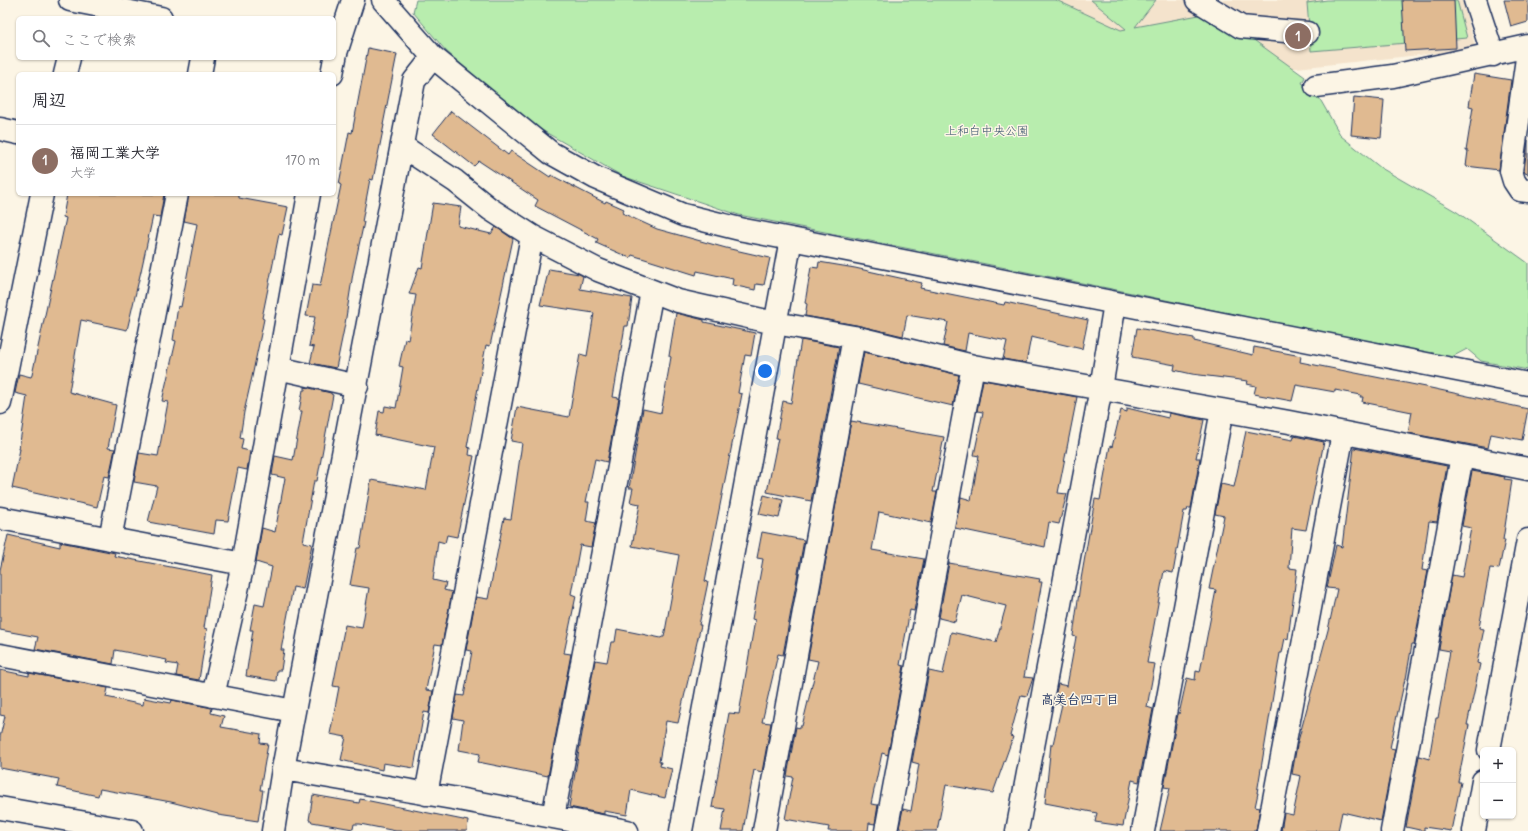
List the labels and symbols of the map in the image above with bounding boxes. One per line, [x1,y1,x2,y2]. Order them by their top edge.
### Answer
pin: 1 [1285,21,1311,51]
park label: 上和白中央公園 [945,123,1029,138]
your location [755,361,775,381]
district label: 高美台四丁目 [1041,691,1119,708]

